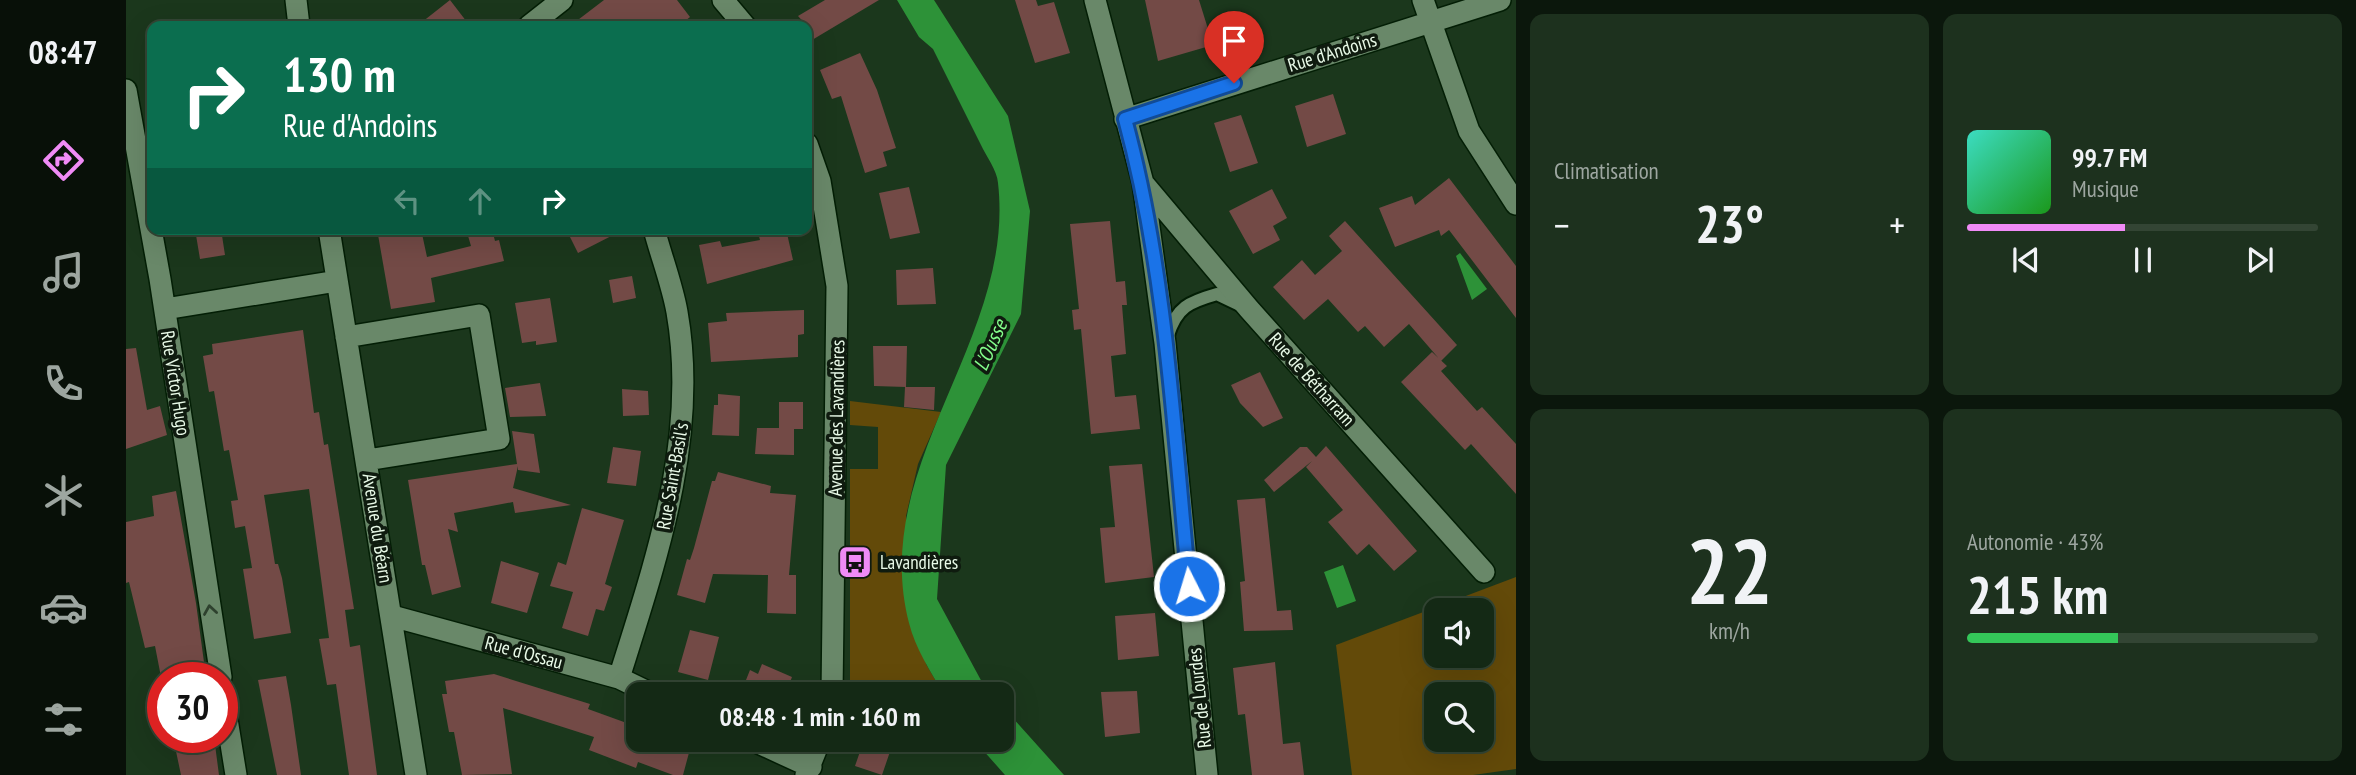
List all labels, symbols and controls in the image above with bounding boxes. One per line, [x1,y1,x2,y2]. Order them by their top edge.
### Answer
pin [1204,11,1264,83]
icon: arrive [1215,22,1253,60]
street label: Rue d'Andoins [1285,27,1379,77]
text: 08:47 [28,31,98,73]
text: 130 m [283,42,396,106]
icon: right [168,49,259,140]
text: Rue d'Andoins [283,104,437,146]
icon: directions [39,136,88,185]
text: 99.7 FM [2072,141,2147,174]
text: Climatisation [1554,156,1659,185]
text: Musique [2072,174,2139,203]
icon: left [388,182,426,220]
icon: ahead [461,182,499,220]
icon: right [534,182,572,220]
text: 23° [1695,190,1764,257]
text: − [1554,200,1570,249]
text: + [1889,200,1905,249]
icon: previous [2007,241,2045,279]
icon: pause [2124,241,2162,279]
icon: next [2241,241,2279,279]
icon: music [39,248,88,297]
water label: L'Ousse [967,314,1014,375]
street label: Rue de Bétharram [1264,327,1360,431]
street label: Rue Victor Hugo [156,329,196,437]
street label: Avenue des Lavandières [823,339,849,497]
icon: phone [39,359,88,408]
street label: Rue Saint-Basil's [651,421,693,531]
icon: climate [39,471,88,520]
street label: Avenue du Béarn [358,472,398,584]
text: 22 [1686,511,1773,629]
text: Autonomie · 43% [1967,527,2103,556]
bus stop icon: Lavandières [836,543,874,581]
position arrow [1152,549,1226,623]
place label: Lavandières [880,550,958,574]
text: 215 km [1967,561,2108,628]
icon: car [39,583,88,632]
map controls [1424,598,1494,752]
button: sound [1424,598,1494,668]
one-way arrow [203,604,218,616]
text: km/h [1709,616,1750,645]
street label: Rue d'Ossau [483,630,565,674]
street label: Rue de Lourdes [1182,647,1216,749]
speed limit sign: 30 [147,662,238,753]
button: search [1424,682,1494,752]
icon: filters [39,695,88,744]
text: 08:48 · 1 min · 160 m [720,700,920,733]

